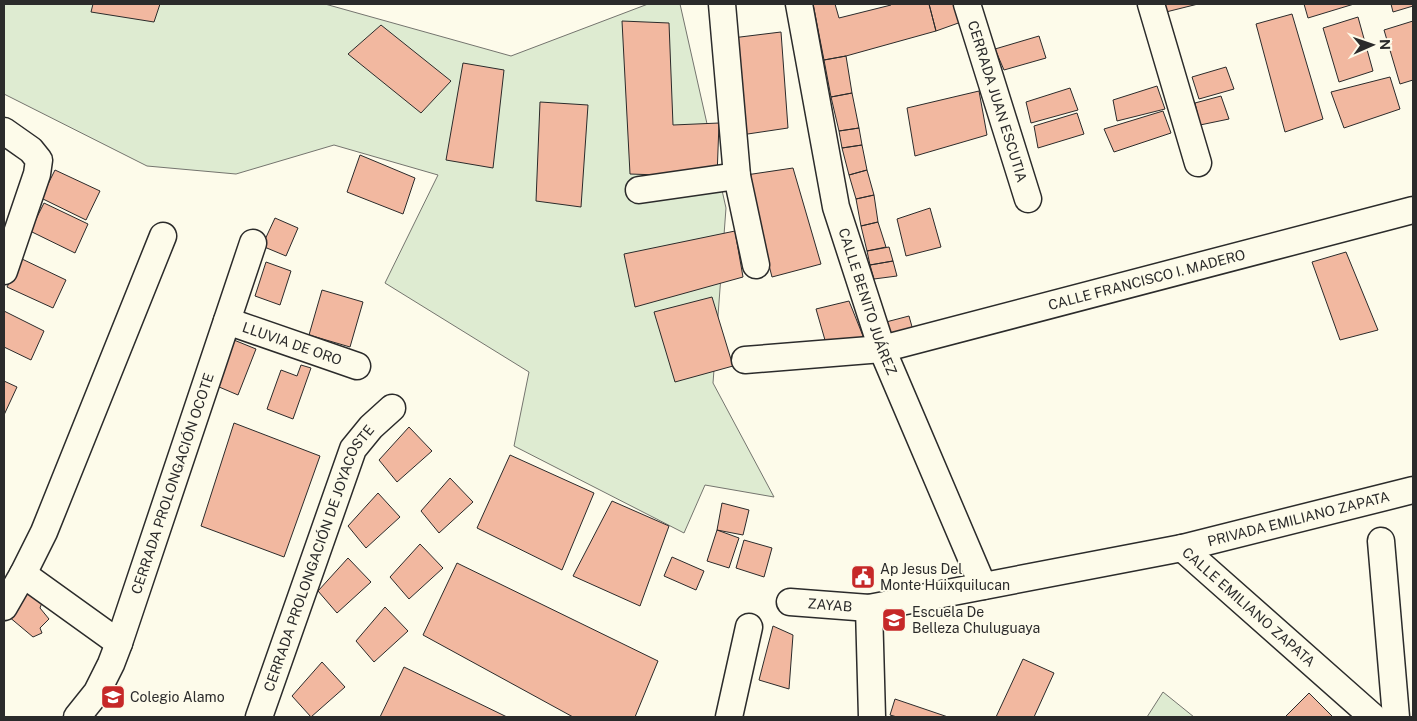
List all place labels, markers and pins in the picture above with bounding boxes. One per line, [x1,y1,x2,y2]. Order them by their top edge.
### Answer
place label: Ap Jesus Del Monte Huixquilucan [880,561,1010,593]
public building icon: Ap Jesus Del Monte Huixquilucan [850,564,876,590]
place label: Escuela De Belleza Chuluguaya [912,604,1040,636]
school or university icon: Escuela De Belleza Chuluguaya [881,607,907,633]
school or university icon: Colegio Alamo [100,684,126,710]
place label: Colegio Alamo [130,689,225,705]

